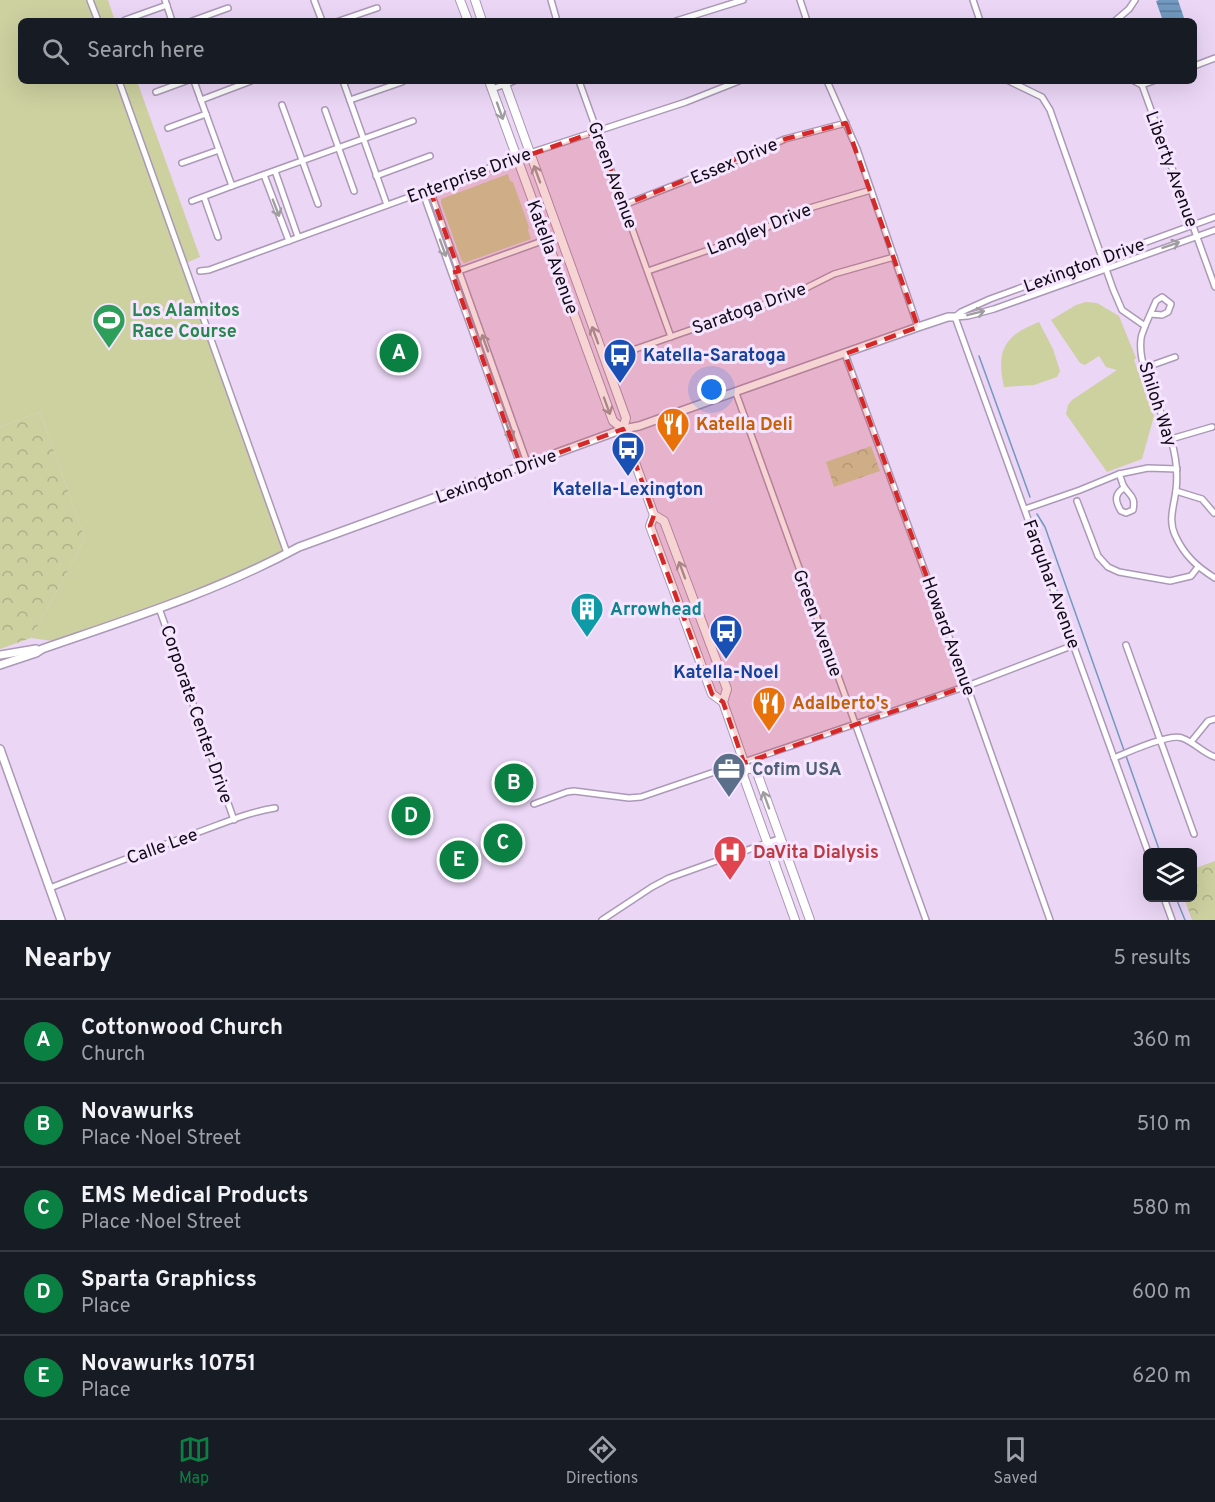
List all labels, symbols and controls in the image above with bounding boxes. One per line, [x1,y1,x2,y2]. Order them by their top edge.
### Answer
search box [18,18,1197,84]
icon: search [39,35,72,68]
text: Search here [87,38,205,65]
one-way arrow [496,101,507,120]
street label: Liberty Avenue [1139,108,1202,231]
street label: Green Avenue [582,119,642,232]
street label: Essex Drive [688,134,782,191]
street label: Enterprise Drive [404,143,535,210]
one-way arrow [531,165,542,184]
street label: Katella Avenue [520,197,583,318]
one-way arrow [272,198,283,217]
street label: Langley Drive [704,199,815,262]
street label: Lexington Drive [1021,234,1148,299]
one-way arrow [438,238,449,256]
one-way arrow [1161,239,1180,250]
street label: Saratoga Drive [689,278,810,341]
place label: Los Alamitos Race Course [132,300,240,344]
sports icon: Los Alamitos Race Course [91,302,127,349]
one-way arrow [966,307,985,319]
one-way arrow [588,326,599,345]
pin: A [380,330,418,376]
one-way arrow [478,334,489,353]
bus stop icon: Katella-Saratoga [602,337,638,384]
place label: Katella-Saratoga [643,345,786,368]
street label: Shiloh Way [1132,359,1181,450]
your location [697,375,726,404]
one-way arrow [603,396,614,415]
restaurant icon: Katella Deli [655,406,691,453]
place label: Katella Deli [696,414,793,437]
one-way arrow [504,421,515,440]
bus stop icon: Katella-Lexington [610,430,646,477]
street label: Lexington Drive [433,445,560,510]
place label: Katella-Lexington [553,479,703,502]
street label: Farquhar Avenue [1017,517,1085,652]
one-way arrow [676,561,687,579]
street label: Green Avenue [787,567,847,680]
street label: Howard Avenue [915,574,980,699]
building icon: Arrowhead [569,591,605,638]
place label: Arrowhead [610,599,702,622]
bus stop icon: Katella-Noel [708,613,744,660]
street label: Corporate Center Drive [154,622,237,807]
place label: Katella-Noel [673,662,779,685]
restaurant icon: Adalberto's [751,685,787,732]
place label: Adalberto's [792,693,889,716]
office icon: Cofim USA [711,751,747,798]
place label: Cofim USA [752,759,842,782]
pin: B [494,760,534,806]
one-way arrow [760,791,771,809]
pin: D [392,794,430,838]
pin: C [484,820,522,866]
street label: Calle Lee [124,824,201,871]
hospital icon: DaVita Dialysis [712,834,748,881]
pin: E [440,838,478,882]
place label: DaVita Dialysis [753,842,879,865]
map controls [1143,848,1197,902]
button: layers [1143,848,1197,902]
text: Nearby [24,943,112,976]
text: 5 results [1114,946,1191,972]
text: Cottonwood Church [81,1015,283,1042]
text: A [36,1028,51,1054]
text: 360 m [1133,1028,1191,1054]
text: Church [81,1042,145,1068]
text: Novawurks [81,1099,194,1126]
text: B [37,1112,50,1138]
text: 510 m [1137,1112,1191,1138]
text: Place · Noel Street [81,1126,241,1152]
text: EMS Medical Products [81,1183,309,1210]
text: C [37,1196,50,1222]
text: 580 m [1132,1196,1191,1222]
text: Place · Noel Street [81,1210,241,1236]
text: Sparta Graphicss [81,1267,257,1294]
text: D [36,1280,51,1306]
text: 600 m [1132,1280,1191,1306]
text: Place [81,1294,131,1320]
text: Novawurks 10751 [81,1351,256,1378]
text: E [37,1364,50,1390]
text: 620 m [1132,1364,1191,1390]
text: Place [81,1378,131,1404]
tab: Map [178,1433,211,1489]
tab: Directions [566,1433,638,1489]
tab: Saved [993,1433,1037,1489]

